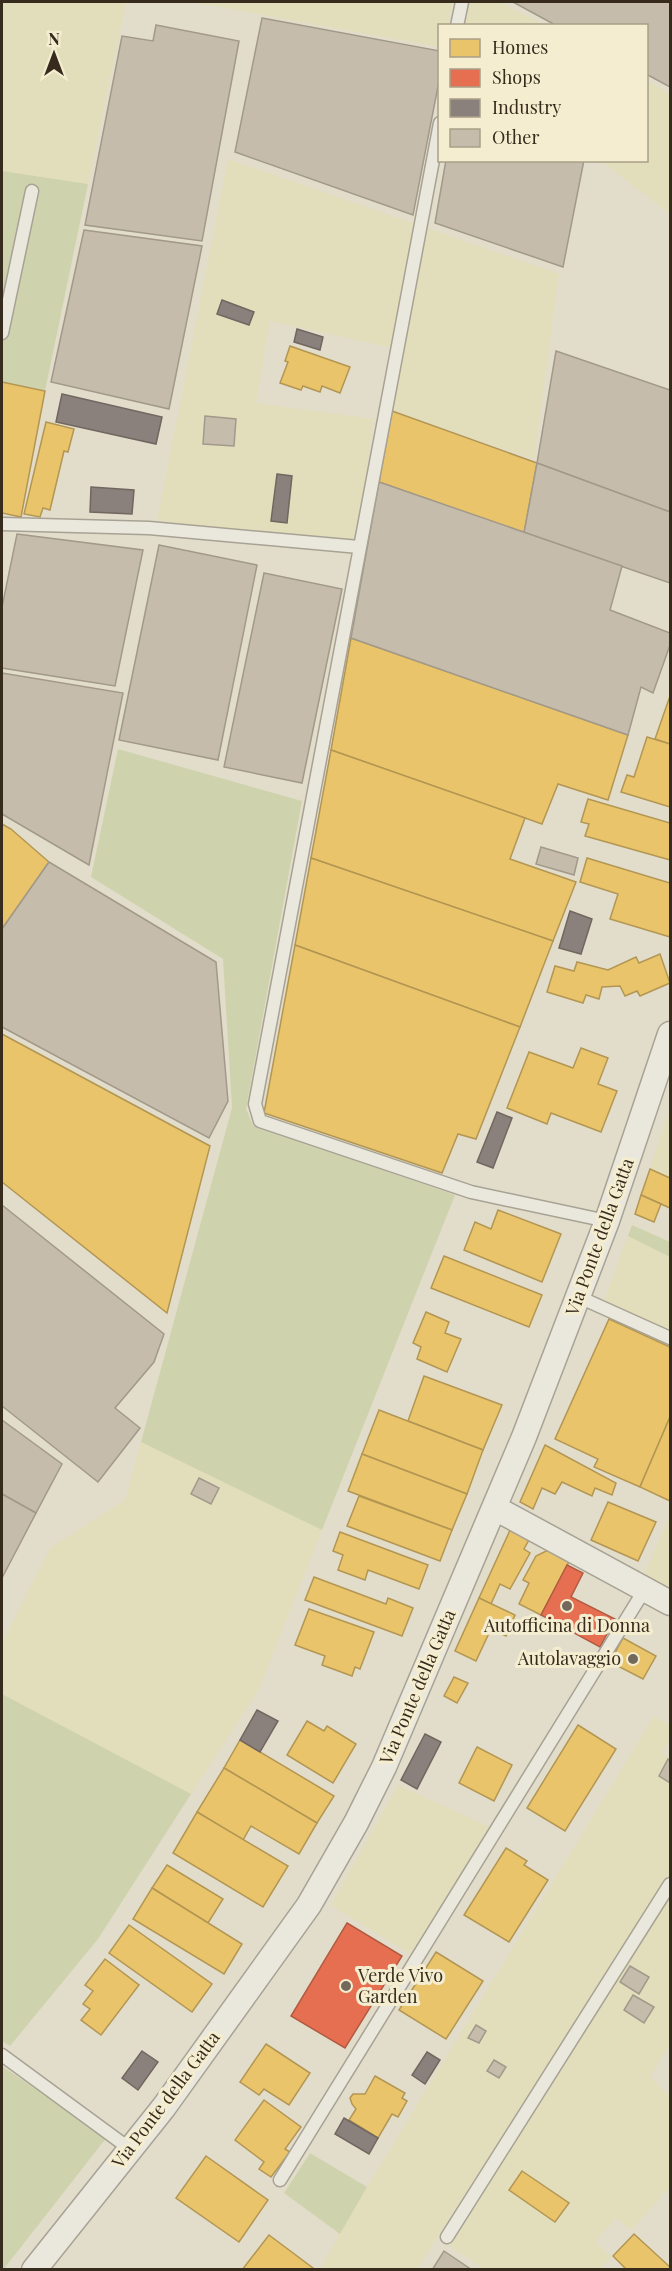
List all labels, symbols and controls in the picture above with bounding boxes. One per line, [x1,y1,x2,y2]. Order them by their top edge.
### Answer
north arrow [24,24,84,84]
legend [438,24,648,162]
text: N [48,28,60,49]
text: Homes [492,35,548,59]
text: Shops [492,65,541,89]
text: Industry [492,95,561,119]
text: Other [492,125,539,149]
street label: Via Ponte della Gatta [559,1155,639,1320]
marker: Autofficina di Donna [560,1599,574,1613]
street label: Via Ponte della Gatta [373,1606,461,1769]
place label: Autofficina di Donna [483,1613,650,1637]
place label: Autolavaggio [517,1646,621,1670]
marker: Autolavaggio [626,1652,640,1666]
place label: Verde Vivo Garden [357,1963,443,2008]
marker: Verde Vivo Garden [339,1979,353,1993]
street label: Via Ponte della Gatta [105,2026,225,2174]

